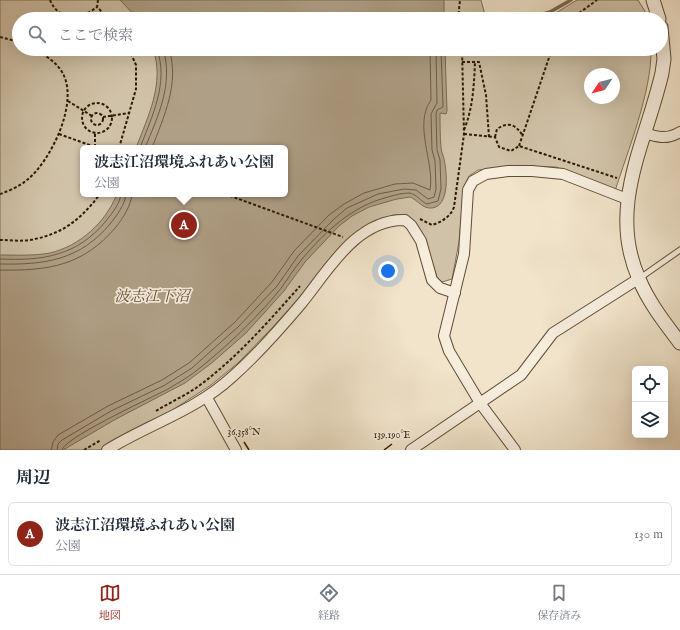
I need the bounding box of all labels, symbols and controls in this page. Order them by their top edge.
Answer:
search box [12,12,668,56]
icon: search [26,23,48,45]
text: ここで検索 [58,26,133,45]
north arrow [584,68,620,104]
popup [80,145,288,197]
text: 波志江沼環境ふれあい公園 [94,153,274,172]
text: 公園 [94,175,120,192]
pin: A [171,210,197,240]
your location [378,261,398,281]
water label: 波志江下沼 [114,287,192,306]
map controls [632,366,668,438]
button: locate [632,366,668,402]
button: layers [632,402,668,438]
text: 36.358°N [227,426,261,439]
text: 139.190°E [373,429,411,442]
text: 周辺 [16,468,50,489]
text: 波志江沼環境ふれあい公園 [55,516,235,535]
text: A [26,526,34,543]
text: 130 m [634,526,663,543]
text: 公園 [55,538,81,555]
tab: 地図 [99,582,121,623]
tab: 経路 [318,582,340,623]
tab: 保存済み [537,582,581,623]

